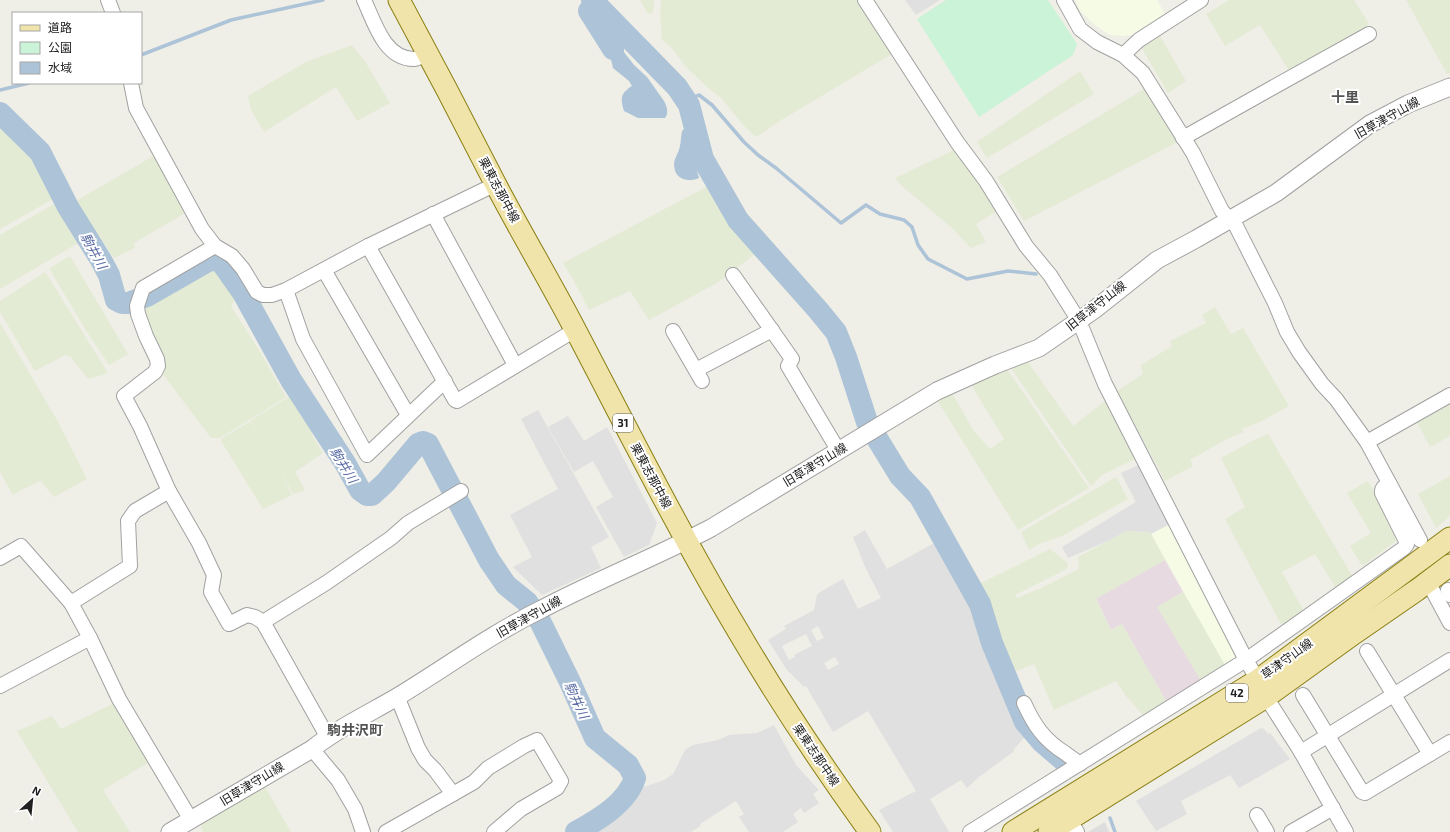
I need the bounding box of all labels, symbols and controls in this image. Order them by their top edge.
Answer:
legend [12,12,142,84]
text: 道路 [48,20,72,34]
text: 公園 [48,40,72,54]
text: 水域 [48,60,72,74]
district label: 十里 [1331,88,1359,105]
street label: 旧草津守山線 [1352,94,1421,141]
street label: 栗東志那中線 [477,154,523,225]
water label: 駒井川 [78,230,111,274]
street label: 旧草津守山線 [1063,278,1128,333]
road number: 31 [613,414,633,432]
street label: 栗東志那中線 [629,440,675,511]
street label: 旧草津守山線 [780,440,849,489]
water label: 駒井川 [327,444,362,487]
street label: 旧草津守山線 [494,593,563,640]
street label: 草津守山線 [1258,635,1315,681]
water label: 駒井川 [562,679,593,723]
road number: 42 [1226,684,1248,702]
district label: 駒井沢町 [327,721,383,738]
street label: 栗東志那中線 [791,721,843,788]
street label: 旧草津守山線 [217,759,286,808]
north arrow [12,780,52,820]
text: N [30,783,43,798]

